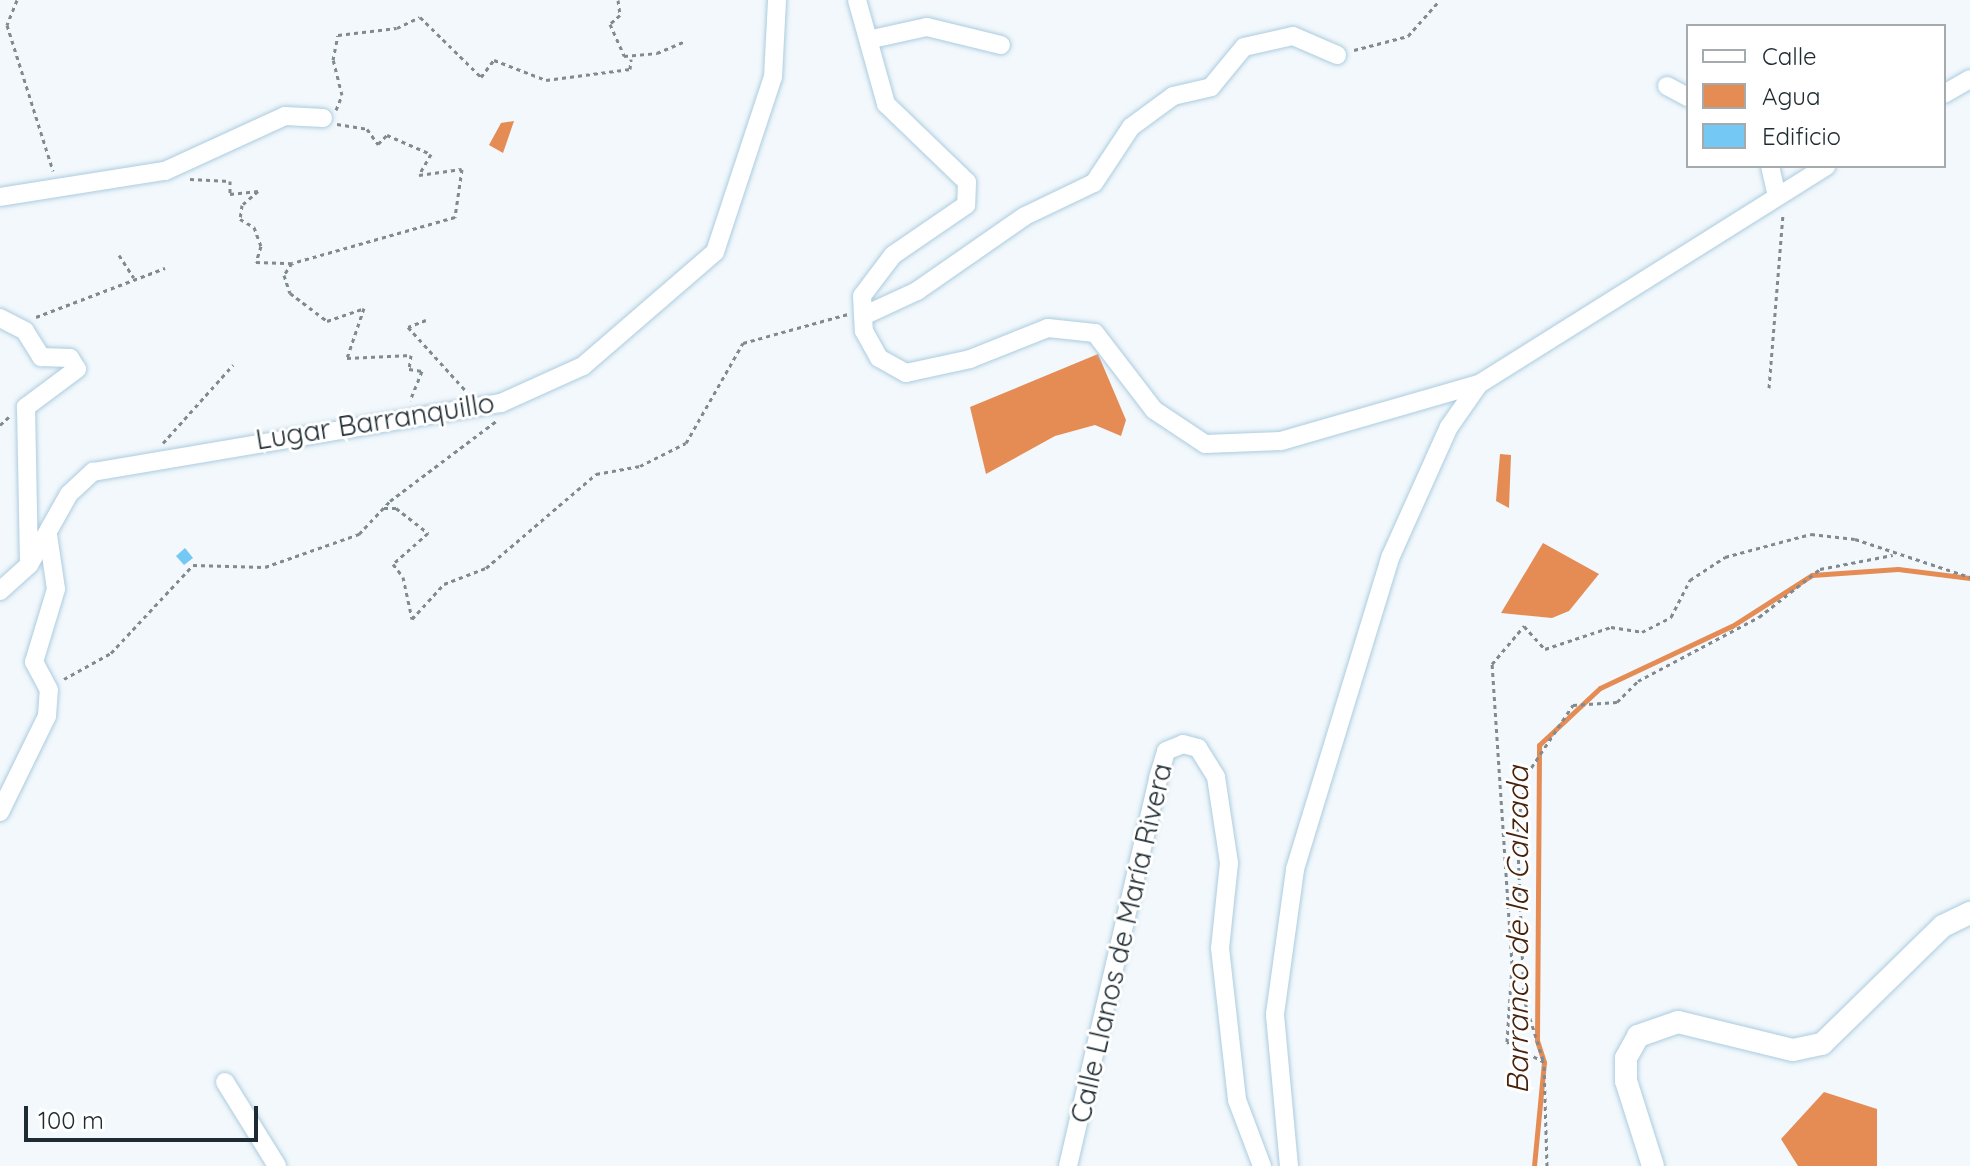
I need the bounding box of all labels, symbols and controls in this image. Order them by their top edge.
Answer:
legend [1686,24,1946,168]
text: Calle [1762,41,1817,71]
text: Agua [1762,81,1821,111]
text: Edificio [1762,121,1841,151]
street label: Lugar Barranquillo [253,386,497,456]
street label: Calle Llanos de María Rivera [1063,760,1179,1126]
water label: Barranco de la Calzada [1499,766,1535,1094]
scale bar [28,1090,262,1140]
text: 100 m [38,1105,104,1135]

